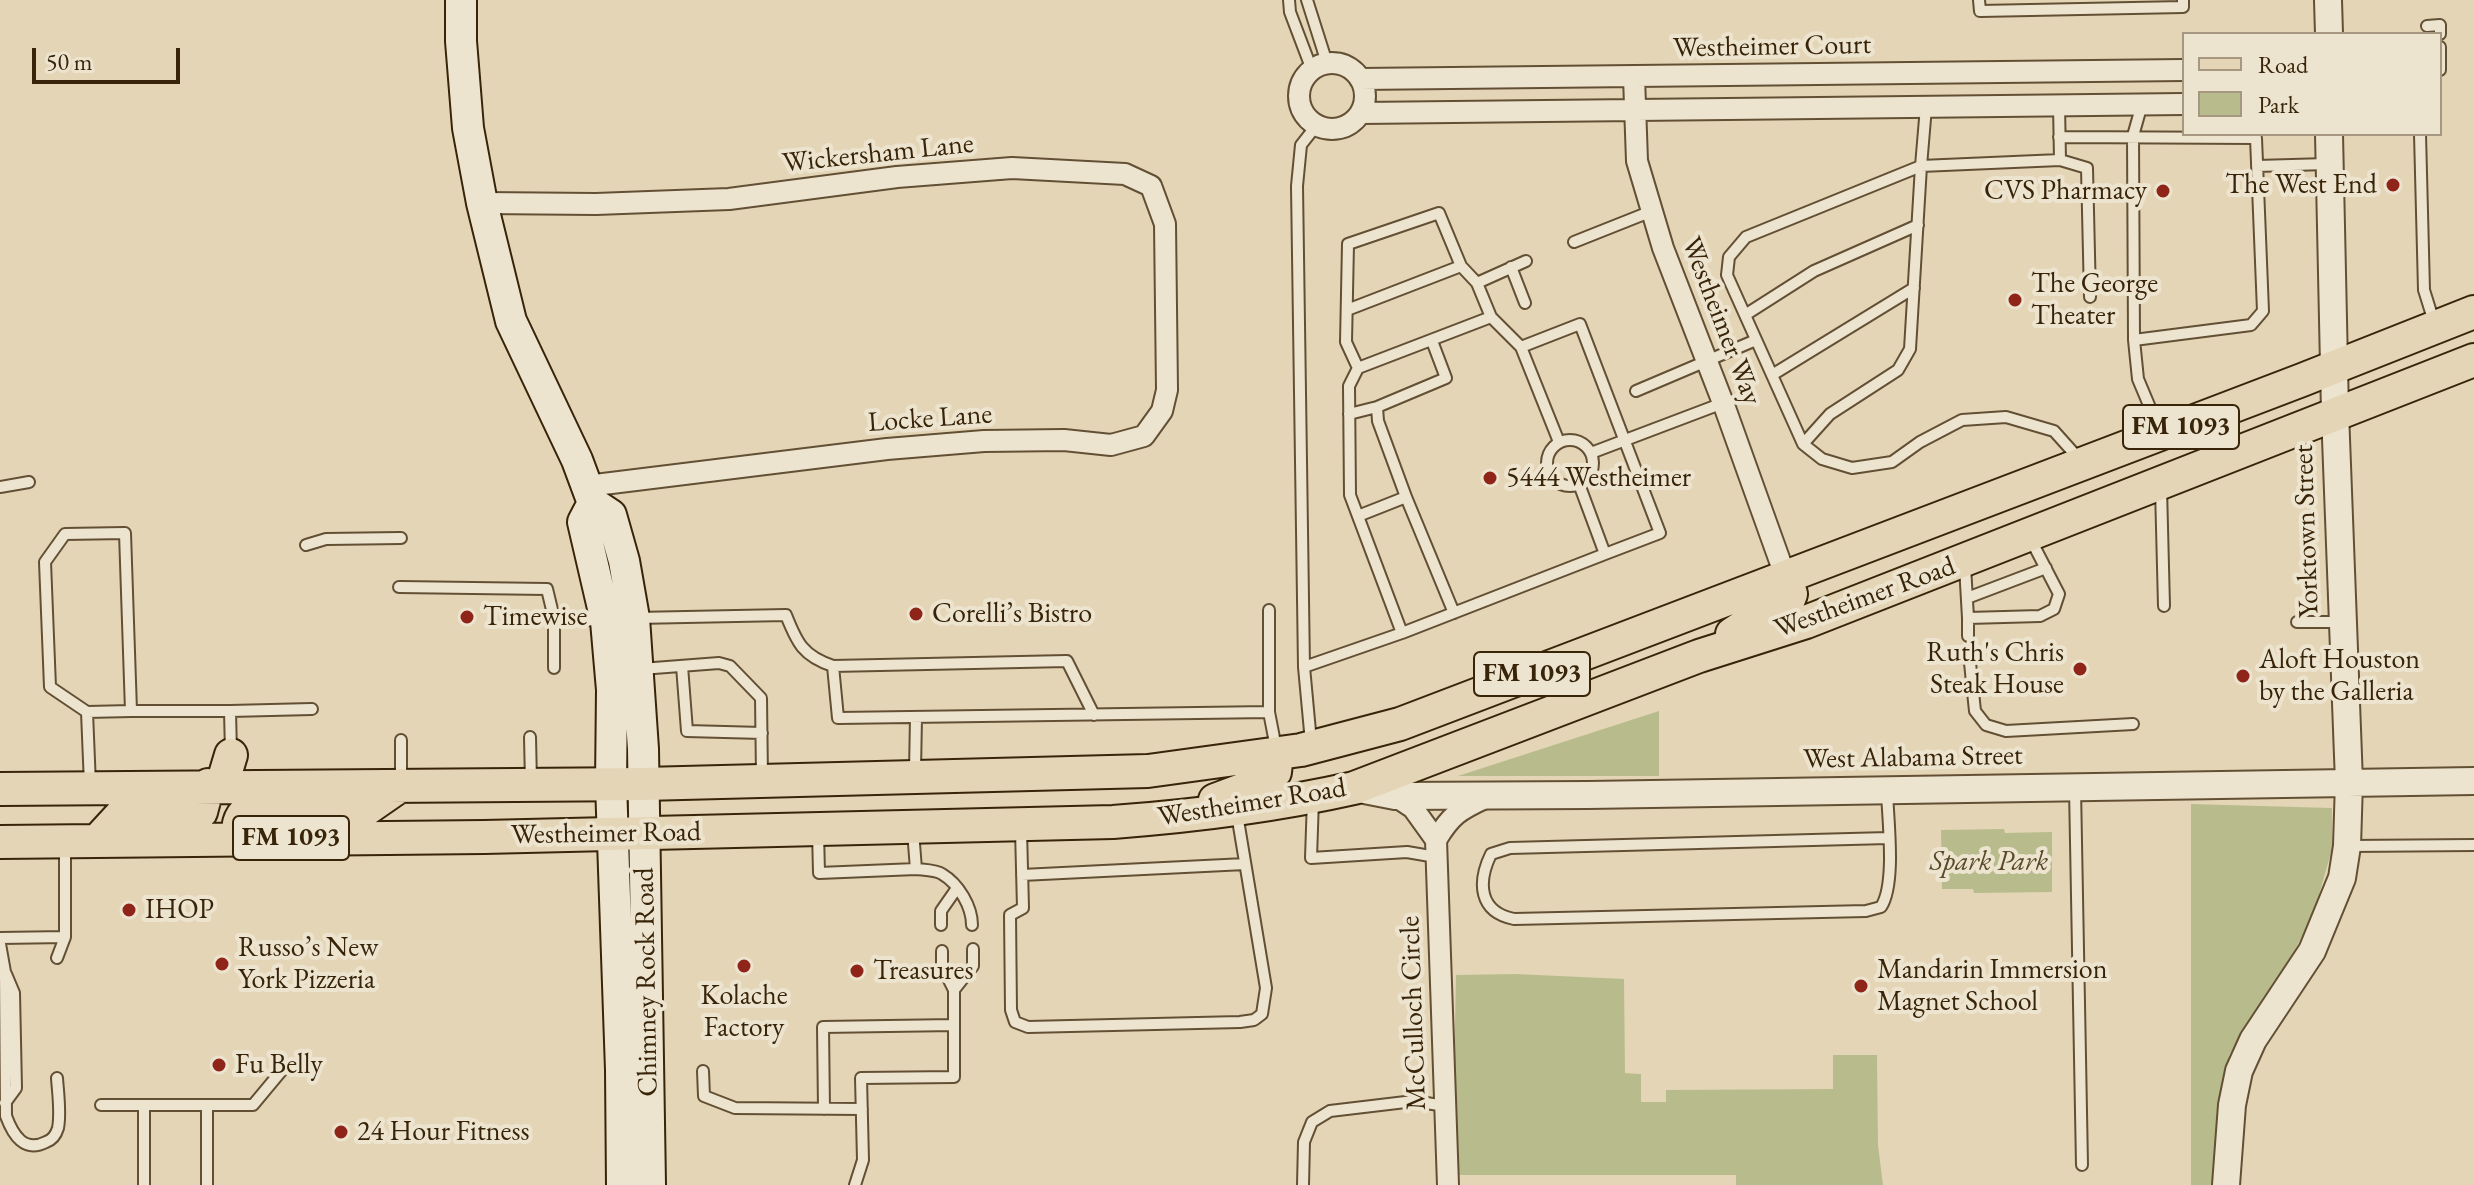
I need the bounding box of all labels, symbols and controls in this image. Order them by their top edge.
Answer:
street label: Westheimer Court [1673,28,1871,66]
scale bar [36,32,184,82]
legend [2182,32,2442,136]
text: 50 m [46,46,93,77]
text: Road [2258,49,2308,80]
text: Park [2258,89,2299,120]
street label: Wickersham Lane [781,127,975,181]
place label: The West End [2225,168,2377,202]
place label: CVS Pharmacy [1984,174,2147,208]
marker: The West End [2384,176,2402,194]
marker: CVS Pharmacy [2154,182,2172,200]
street label: Westheimer Way [1674,232,1768,410]
place label: The George Theater [2031,267,2158,333]
marker: The George Theater [2006,291,2024,309]
street label: Locke Lane [867,398,993,440]
road number: FM 1093 [2123,405,2239,449]
street label: Yorktown Street [2287,444,2327,618]
place label: 5444 Westheimer [1506,461,1691,495]
marker: 5444 Westheimer [1481,469,1499,487]
street label: Westheimer Road [1770,550,1960,646]
place label: Corelli’s Bistro [932,597,1092,631]
place label: Timewise [483,600,587,634]
marker: Corelli’s Bistro [907,605,925,623]
marker: Timewise [458,608,476,626]
place label: Ruth's Chris Steak House [1926,636,2064,702]
place label: Aloft Houston by the Galleria [2259,643,2420,709]
road number: FM 1093 [1474,652,1590,696]
marker: Ruth's Chris Steak House [2071,660,2089,678]
marker: Aloft Houston by the Galleria [2234,667,2252,685]
street label: West Alabama Street [1803,739,2023,777]
street label: Westheimer Road [1156,772,1348,834]
road number: FM 1093 [233,816,349,860]
street label: Westheimer Road [511,816,701,852]
park label: Spark Park [1930,845,2048,879]
street label: Chimney Rock Road [628,867,666,1097]
place label: IHOP [145,893,214,927]
marker: IHOP [120,901,138,919]
street label: McCulloch Circle [1394,915,1434,1111]
place label: Russo’s New York Pizzeria [238,931,378,997]
place label: Mandarin Immersion Magnet School [1877,953,2107,1019]
place label: Treasures [873,954,974,988]
marker: Russo’s New York Pizzeria [213,955,231,973]
marker: Kolache Factory [735,957,753,975]
marker: Treasures [848,962,866,980]
marker: Mandarin Immersion Magnet School [1852,977,1870,995]
place label: Kolache Factory [700,979,788,1045]
place label: Fu Belly [235,1048,323,1082]
marker: Fu Belly [210,1056,228,1074]
place label: 24 Hour Fitness [357,1115,530,1149]
marker: 24 Hour Fitness [332,1123,350,1141]

